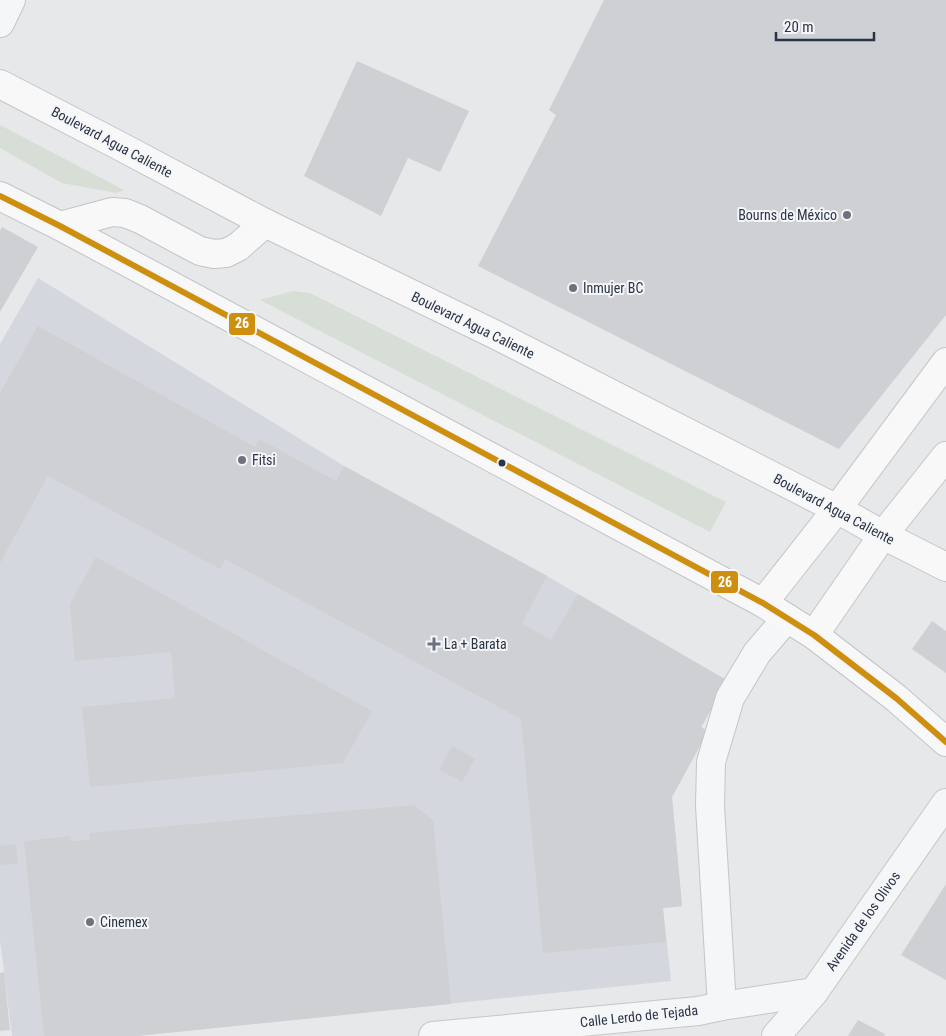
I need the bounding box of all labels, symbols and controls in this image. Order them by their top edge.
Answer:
scale bar [776,10,874,42]
text: 20 m [784,18,814,36]
street label: Boulevard Agua Caliente [49,103,176,181]
place label: Bourns de México [738,207,837,223]
marker: Bourns de México [841,209,853,221]
place label: Inmujer BC [583,280,643,296]
marker: Inmujer BC [567,282,579,294]
street label: Boulevard Agua Caliente [409,288,537,362]
line badge: 26 [228,312,256,336]
text: 26 [235,315,249,331]
place label: Fitsi [252,452,276,468]
marker: Fitsi [236,454,248,466]
unlabelled marker [497,458,507,468]
street label: Boulevard Agua Caliente [771,470,898,548]
line badge: 26 [710,570,739,594]
text: 26 [718,574,732,590]
place label: La + Barata [444,636,507,652]
marker: La + Barata [428,638,440,650]
street label: Avenida de los Olivos [823,868,903,974]
place label: Cinemex [100,914,148,930]
marker: Cinemex [84,916,96,928]
street label: Calle Lerdo de Tejada [579,1002,699,1030]

